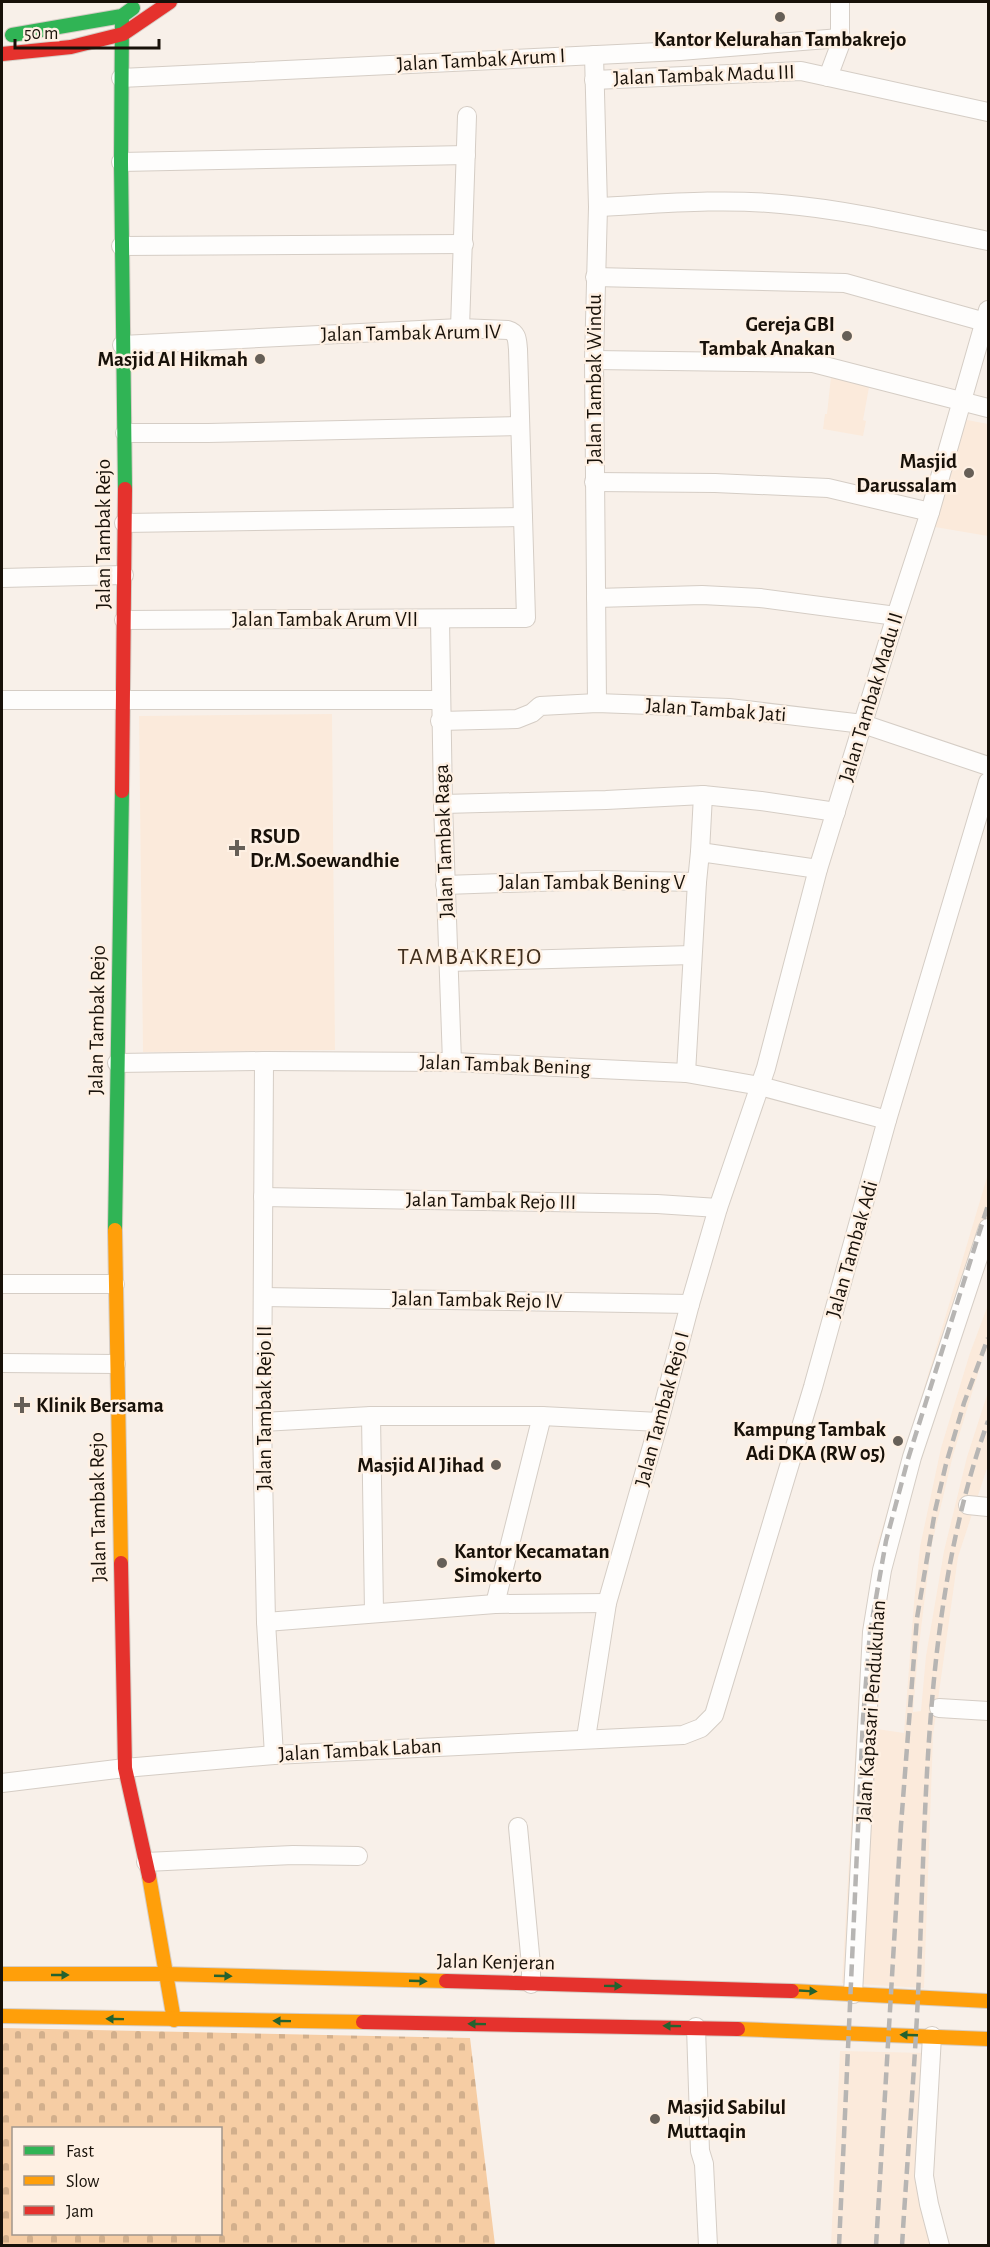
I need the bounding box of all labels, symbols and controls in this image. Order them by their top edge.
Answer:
marker: Kantor Kelurahan Tambakrejo [773,10,787,24]
scale bar [15,12,159,50]
text: 50 m [24,25,58,43]
place label: Kantor Kelurahan Tambakrejo [654,29,906,50]
street label: Jalan Tambak Arum I [396,45,566,75]
street label: Jalan Tambak Madu III [613,61,795,89]
street label: Jalan Tambak Windu [584,294,605,464]
place label: Gereja GBI Tambak Anakan [699,314,835,359]
street label: Jalan Tambak Arum IV [321,321,501,345]
marker: Gereja GBI Tambak Anakan [840,329,854,343]
place label: Masjid Al Hikmah [97,349,248,370]
marker: Masjid Al Hikmah [253,352,267,366]
place label: Masjid Darussalam [856,451,957,496]
street label: Jalan Tambak Rejo [93,459,114,609]
marker: Masjid Darussalam [962,466,976,480]
street label: Jalan Tambak Arum VII [232,609,418,630]
street label: Jalan Tambak Madu II [835,610,907,784]
street label: Jalan Tambak Jati [645,695,787,725]
street label: Jalan Tambak Raga [431,763,457,918]
place label: RSUD Dr.M.Soewandhie [250,826,399,871]
marker: RSUD Dr.M.Soewandhie [228,839,246,857]
street label: Jalan Tambak Bening V [499,872,685,893]
street label: Jalan Tambak Rejo [85,945,109,1095]
district label: TAMBAKREJO [397,945,543,969]
street label: Jalan Tambak Bening [419,1052,592,1079]
street label: Jalan Tambak Adi [822,1178,882,1320]
street label: Jalan Tambak Rejo III [406,1189,576,1213]
street label: Jalan Tambak Rejo IV [392,1288,563,1312]
street label: Jalan Tambak Rejo II [254,1326,275,1490]
street label: Jalan Tambak Rejo I [631,1329,693,1489]
place label: Klinik Bersama [36,1395,164,1416]
marker: Klinik Bersama [13,1396,31,1414]
place label: Kampung Tambak Adi DKA (RW 05) [733,1419,887,1464]
street label: Jalan Tambak Rejo [86,1432,110,1582]
marker: Kampung Tambak Adi DKA (RW 05) [891,1434,905,1448]
place label: Masjid Al Jihad [357,1455,484,1476]
marker: Masjid Al Jihad [489,1458,503,1472]
place label: Kantor Kecamatan Simokerto [454,1541,610,1586]
marker: Kantor Kecamatan Simokerto [435,1556,449,1570]
street label: Jalan Kapasari Pendukuhan [853,1599,889,1823]
street label: Jalan Tambak Laban [278,1735,442,1765]
street label: Jalan Kenjeran [437,1950,555,1974]
one-way arrow [50,1970,69,1980]
one-way arrow [214,1971,233,1980]
one-way arrow [409,1976,428,1986]
one-way arrow [604,1981,623,1990]
one-way arrow [799,1987,818,1996]
one-way arrow [106,2014,125,2023]
one-way arrow [273,2017,292,2026]
one-way arrow [468,2019,487,2029]
one-way arrow [663,2022,682,2031]
one-way arrow [900,2031,919,2040]
place label: Masjid Sabilul Muttaqin [667,2097,786,2142]
marker: Masjid Sabilul Muttaqin [648,2112,662,2126]
legend [12,2127,222,2235]
text: Fast [66,2143,94,2161]
text: Slow [66,2173,99,2191]
text: Jam [66,2203,94,2221]

